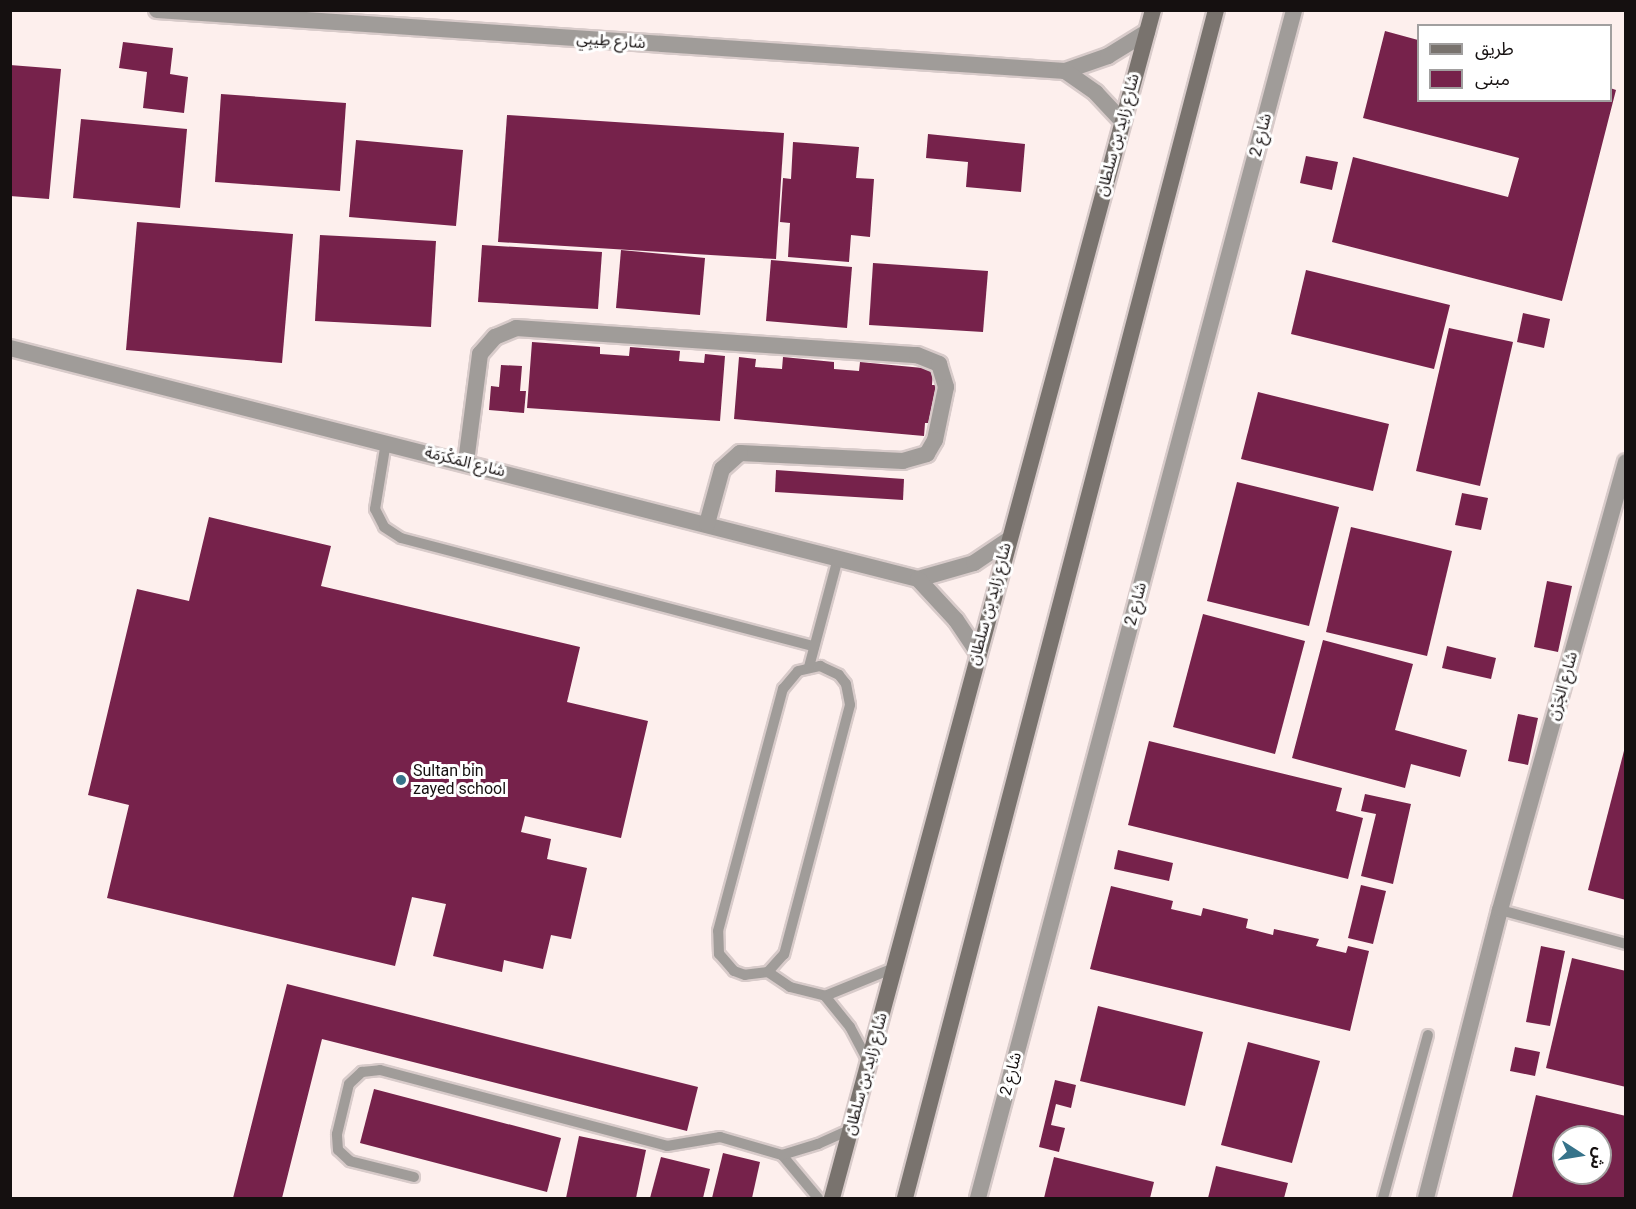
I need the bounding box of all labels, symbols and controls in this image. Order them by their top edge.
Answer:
legend [1417,24,1612,102]
street label: شارع طِيبِي [576,29,646,53]
text: طريق [1475,38,1514,59]
text: مبنى [1475,68,1510,89]
street label: شارع زايد بن سلطان [1092,72,1144,198]
street label: شارع 2 [1246,111,1276,159]
street label: شارع المَكْرَمَة [423,443,507,481]
street label: شارع زايد بن سلطان [964,541,1016,667]
street label: شارع 2 [1121,580,1151,628]
street label: شارع الجَرْن [1544,649,1582,723]
place label: Sultan bin zayed school [413,761,506,799]
marker: Sultan bin zayed school [394,773,408,787]
street label: شارع زايد بن سلطان [840,1011,892,1137]
street label: شارع 2 [996,1050,1026,1098]
north arrow [1552,1125,1612,1185]
text: ش [1587,1146,1610,1171]

